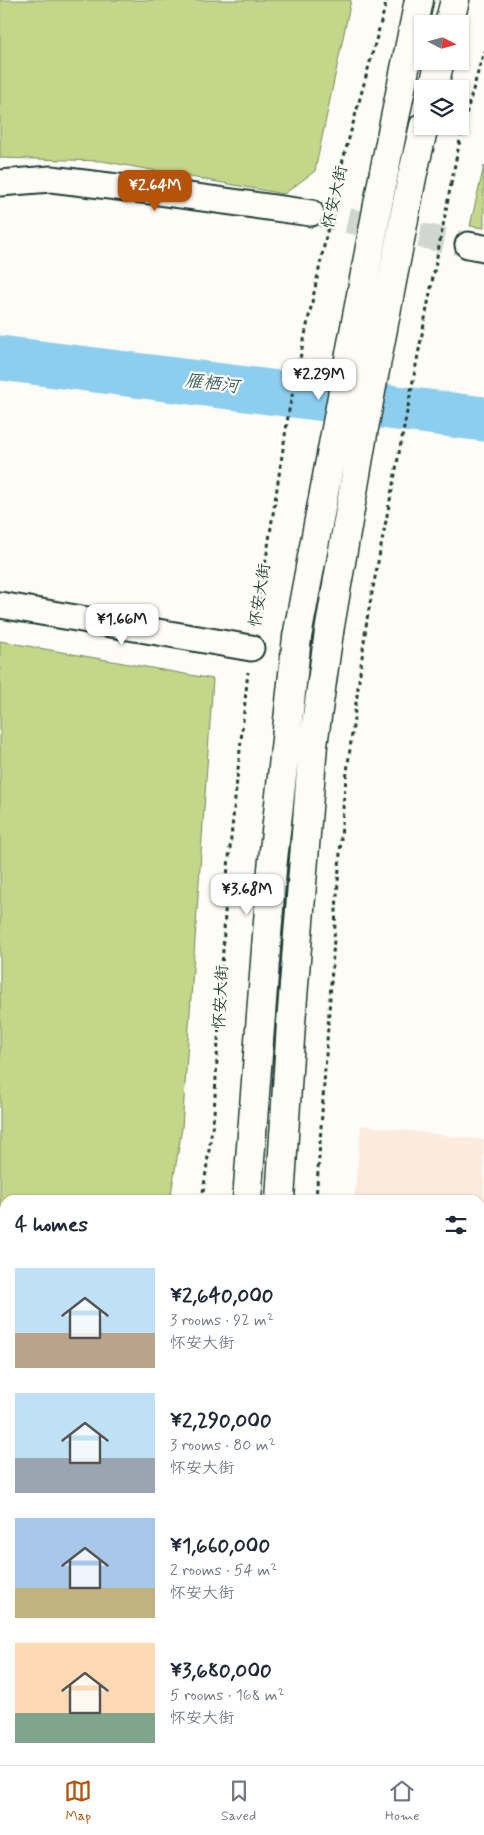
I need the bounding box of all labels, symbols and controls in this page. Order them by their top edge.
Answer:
north arrow [414,15,469,70]
map controls [414,15,469,135]
button: layers [414,80,469,135]
street label: 怀安大街 [318,163,352,231]
pin: ¥2.64M [114,170,196,212]
text: ¥2.64M [129,175,181,196]
pin: ¥2.29M [278,358,360,401]
text: ¥2.29M [293,364,345,385]
water label: 雁栖河 [184,369,243,400]
street label: 怀安大街 [245,562,275,628]
pin: ¥1.66M [81,604,163,646]
text: ¥1.66M [97,609,147,630]
pin: ¥3.68M [206,874,288,916]
text: ¥3.68M [222,879,272,900]
street label: 怀安大街 [209,964,233,1030]
text: 4 homes [15,1211,88,1239]
icon: filters [442,1211,470,1239]
text: ¥2,640,000 [170,1282,274,1310]
icon: home [55,1288,115,1348]
text: 3 rooms · 92 m² [170,1310,274,1331]
text: 怀安大街 [170,1333,234,1354]
text: ¥2,290,000 [170,1407,272,1435]
icon: home [55,1413,115,1473]
text: 3 rooms · 80 m² [170,1435,276,1456]
text: 怀安大街 [170,1458,234,1479]
text: ¥1,660,000 [170,1532,270,1560]
icon: home [55,1538,115,1598]
text: 2 rooms · 54 m² [170,1560,277,1581]
text: 怀安大街 [170,1583,234,1604]
text: ¥3,680,000 [170,1657,272,1685]
icon: home [55,1663,115,1723]
text: 5 rooms · 168 m² [170,1685,285,1706]
text: 怀安大街 [170,1708,234,1729]
tab: Map [64,1777,92,1825]
tab: Saved [221,1777,256,1825]
tab: Home [385,1777,420,1825]

